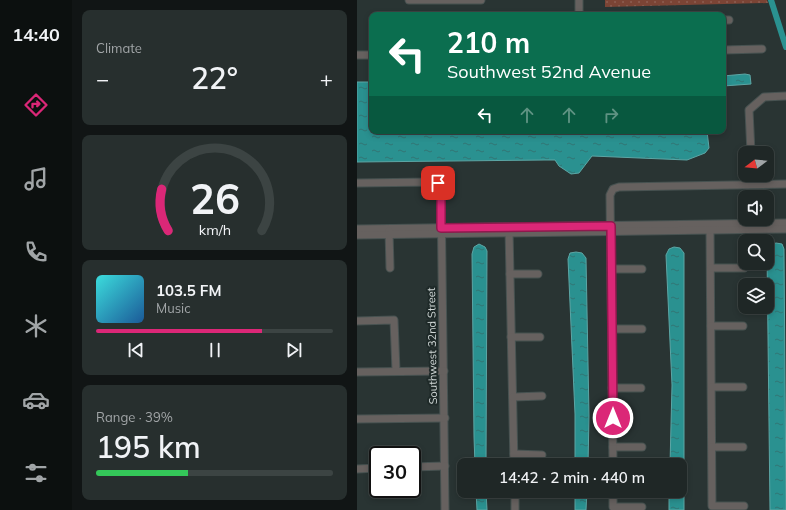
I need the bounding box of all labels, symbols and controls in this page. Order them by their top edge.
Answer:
text: 14:40 [12,23,60,46]
text: 210 m [447,25,530,60]
icon: left [381,28,433,80]
text: Climate [96,40,142,56]
text: 22° [191,59,238,97]
text: Southwest 52nd Avenue [447,60,651,83]
text: − [96,65,109,93]
text: + [320,65,333,93]
icon: directions [22,91,50,119]
icon: left [474,104,496,126]
icon: ahead [516,104,538,126]
icon: ahead [558,104,580,126]
icon: right [600,104,622,126]
north arrow [738,146,774,182]
map controls [738,146,774,314]
icon: music [22,165,50,193]
pin [421,166,455,200]
text: 26 [190,171,239,223]
icon: arrive [427,172,449,194]
button: sound [738,190,774,226]
text: km/h [198,220,231,238]
button: search [738,234,774,270]
icon: phone [22,238,50,266]
button: layers [738,278,774,314]
text: 103.5 FM [156,281,221,300]
street label: Southwest 32nd Street [424,287,440,405]
text: Music [156,300,191,316]
icon: climate [22,312,50,340]
icon: previous [125,339,147,361]
icon: pause [204,339,226,361]
icon: next [283,339,305,361]
icon: car [22,386,50,414]
position arrow [592,397,634,439]
text: Range · 39% [96,409,173,425]
text: 195 km [96,428,201,466]
speed limit sign: 30 [369,446,421,498]
icon: filters [22,459,50,487]
text: 14:42 · 2 min · 440 m [499,468,645,487]

